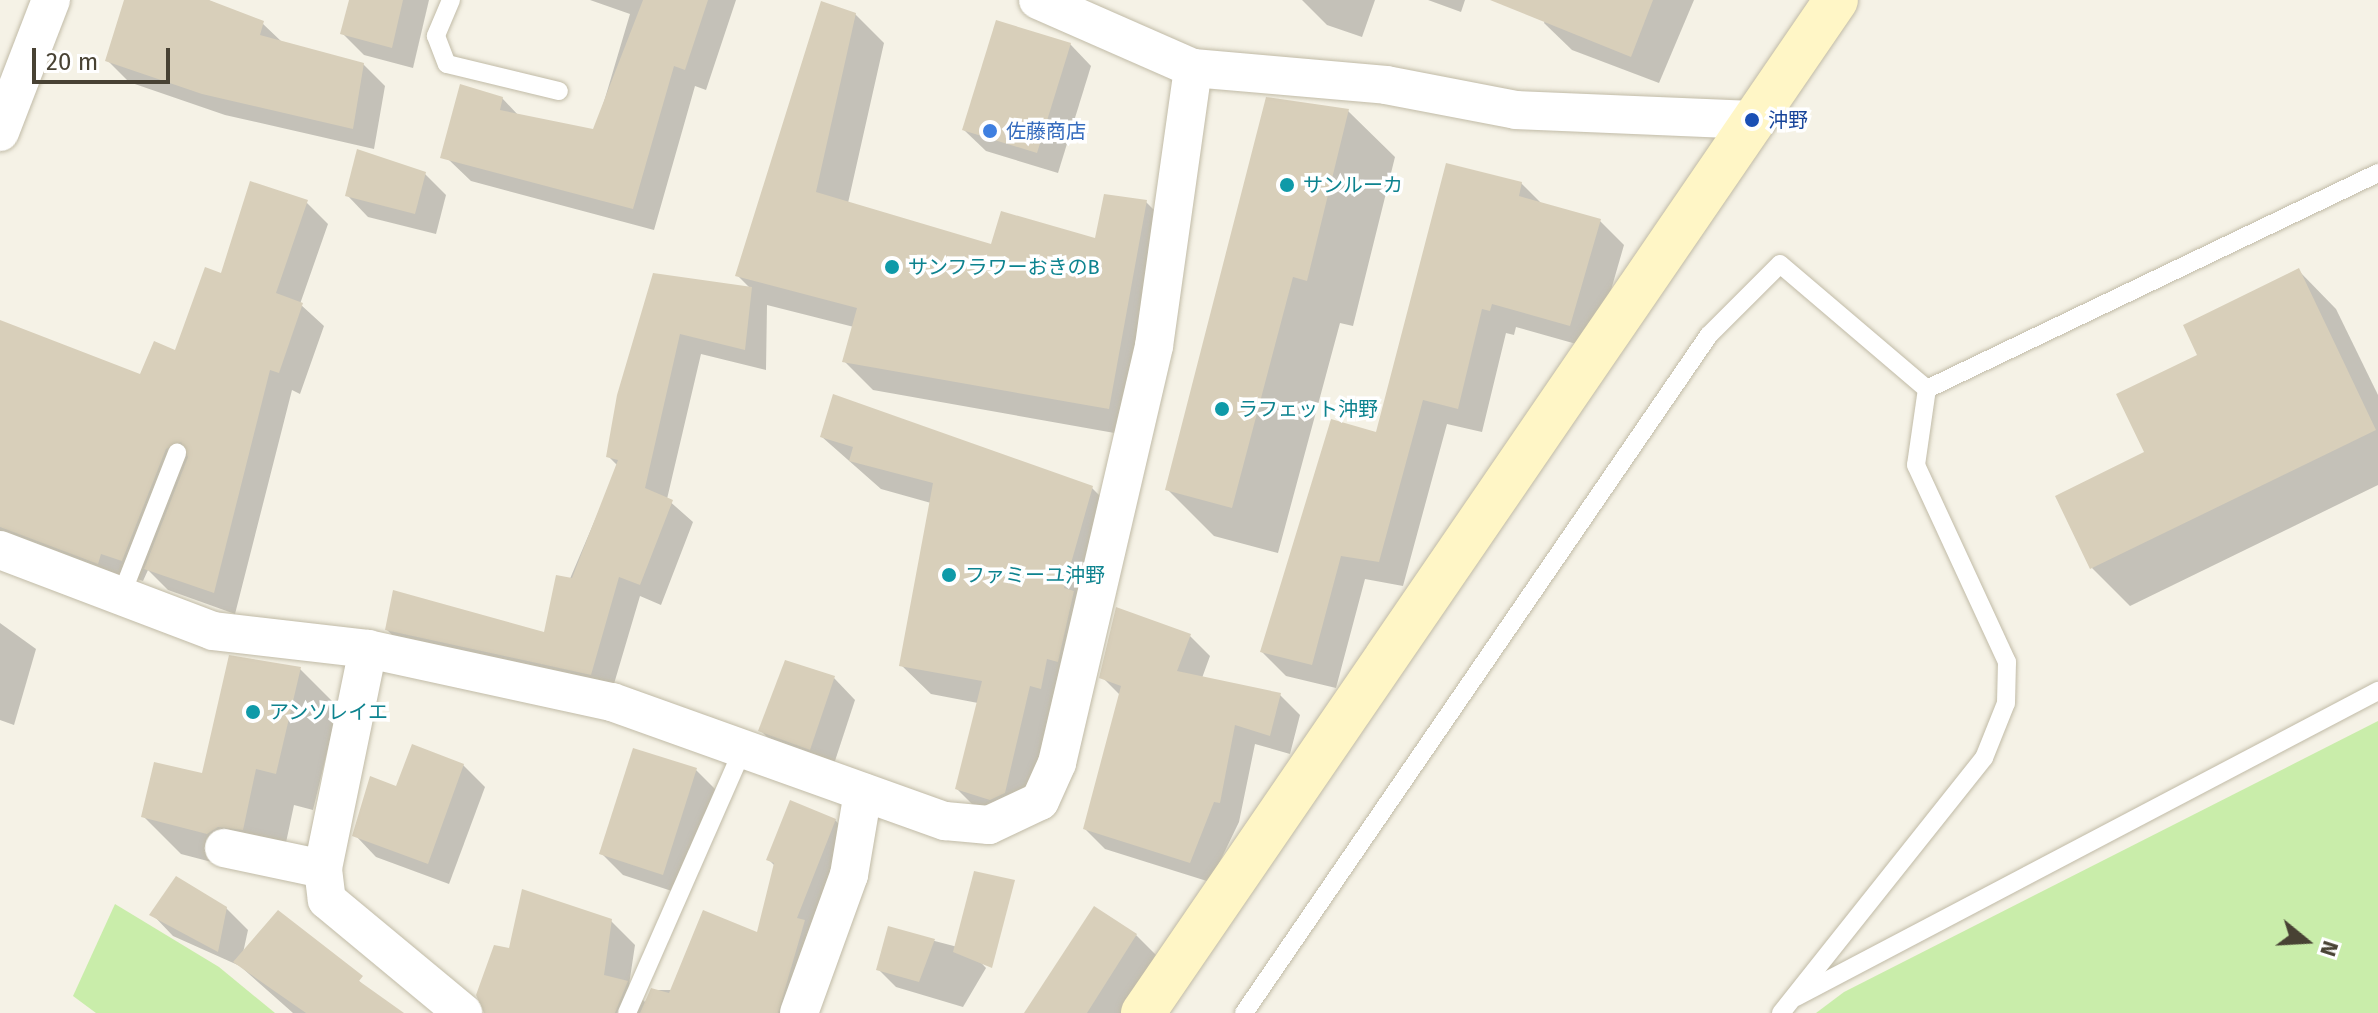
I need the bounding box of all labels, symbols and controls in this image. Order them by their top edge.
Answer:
scale bar [36,32,174,82]
text: 20 m [46,48,98,76]
place label: 沖野 [1768,108,1808,132]
marker: 沖野 [1743,111,1761,129]
place label: 佐藤商店 [1006,119,1086,143]
marker: 佐藤商店 [981,122,999,140]
place label: サンルーカ [1303,173,1403,197]
marker: サンルーカ [1278,176,1296,194]
place label: サンフラワーおきのB [908,255,1100,279]
marker: サンフラワーおきのB [883,258,901,276]
place label: ラフェット沖野 [1238,397,1378,421]
marker: ラフェット沖野 [1213,400,1231,418]
place label: ファミーユ沖野 [965,563,1105,587]
marker: ファミーユ沖野 [940,566,958,584]
place label: アンソレイエ [269,700,389,724]
marker: アンソレイエ [244,703,262,721]
north arrow [2266,901,2346,981]
text: N [2314,937,2344,960]

